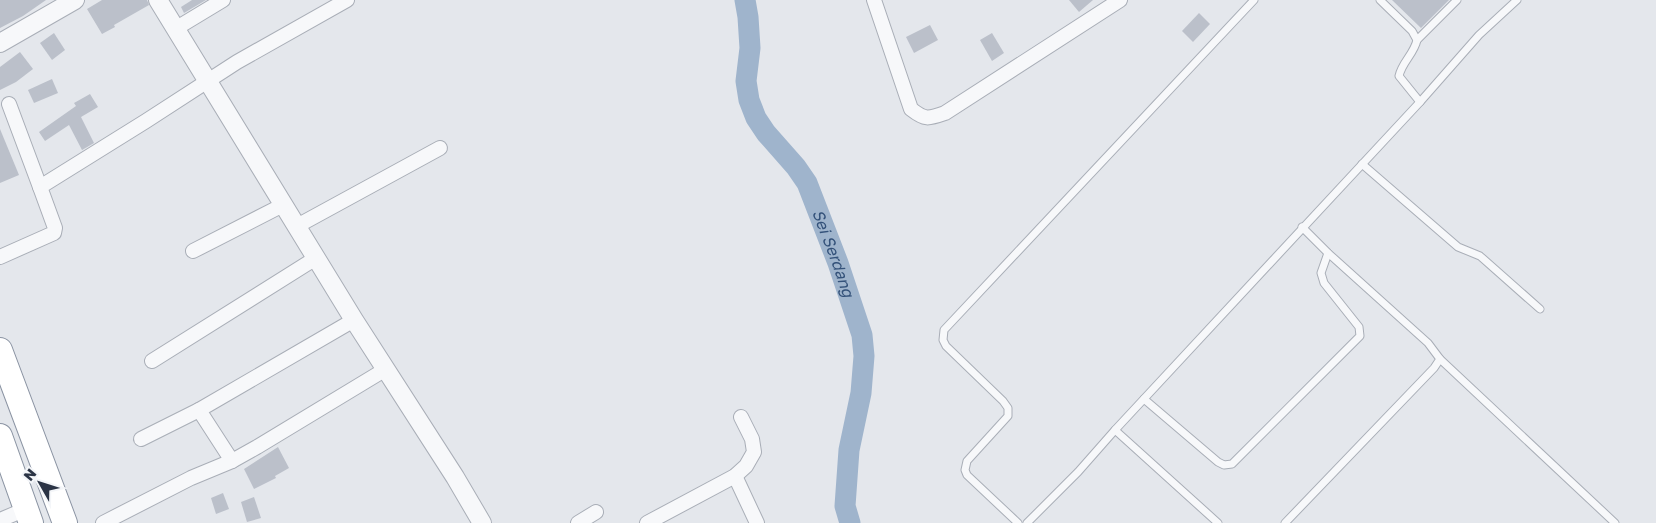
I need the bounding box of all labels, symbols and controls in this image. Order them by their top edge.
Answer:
water label: Sei Serdang [808,206,859,301]
north arrow [15,458,65,508]
text: N [20,465,39,484]

